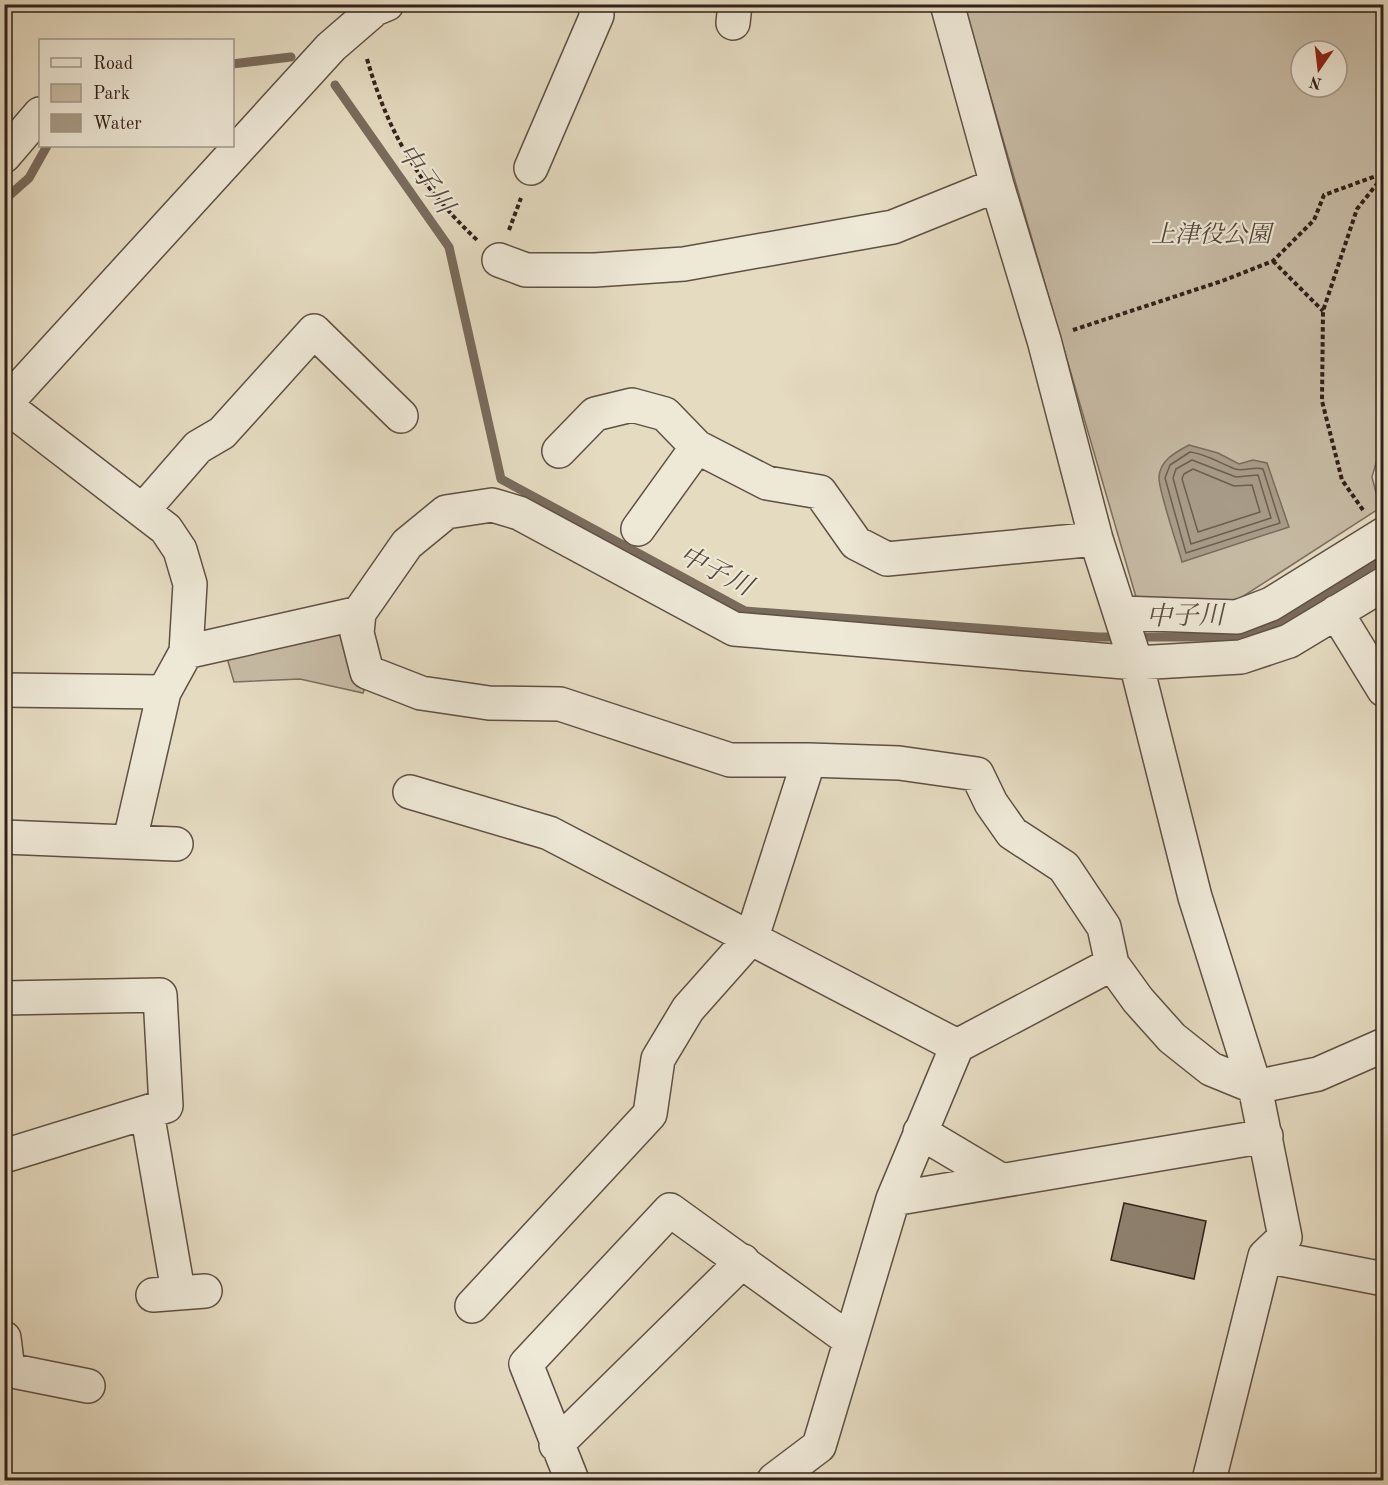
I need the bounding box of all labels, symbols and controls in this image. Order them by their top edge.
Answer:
legend [39,39,234,147]
north arrow [1289,39,1349,99]
text: Road [93,55,133,73]
text: N [1307,72,1324,91]
text: Park [93,85,130,103]
text: Water [93,115,142,133]
water label: 中子川 [391,139,461,221]
park label: 上津役公園 [1151,222,1275,248]
water label: 中子川 [674,541,759,602]
water label: 中子川 [1146,601,1227,631]

